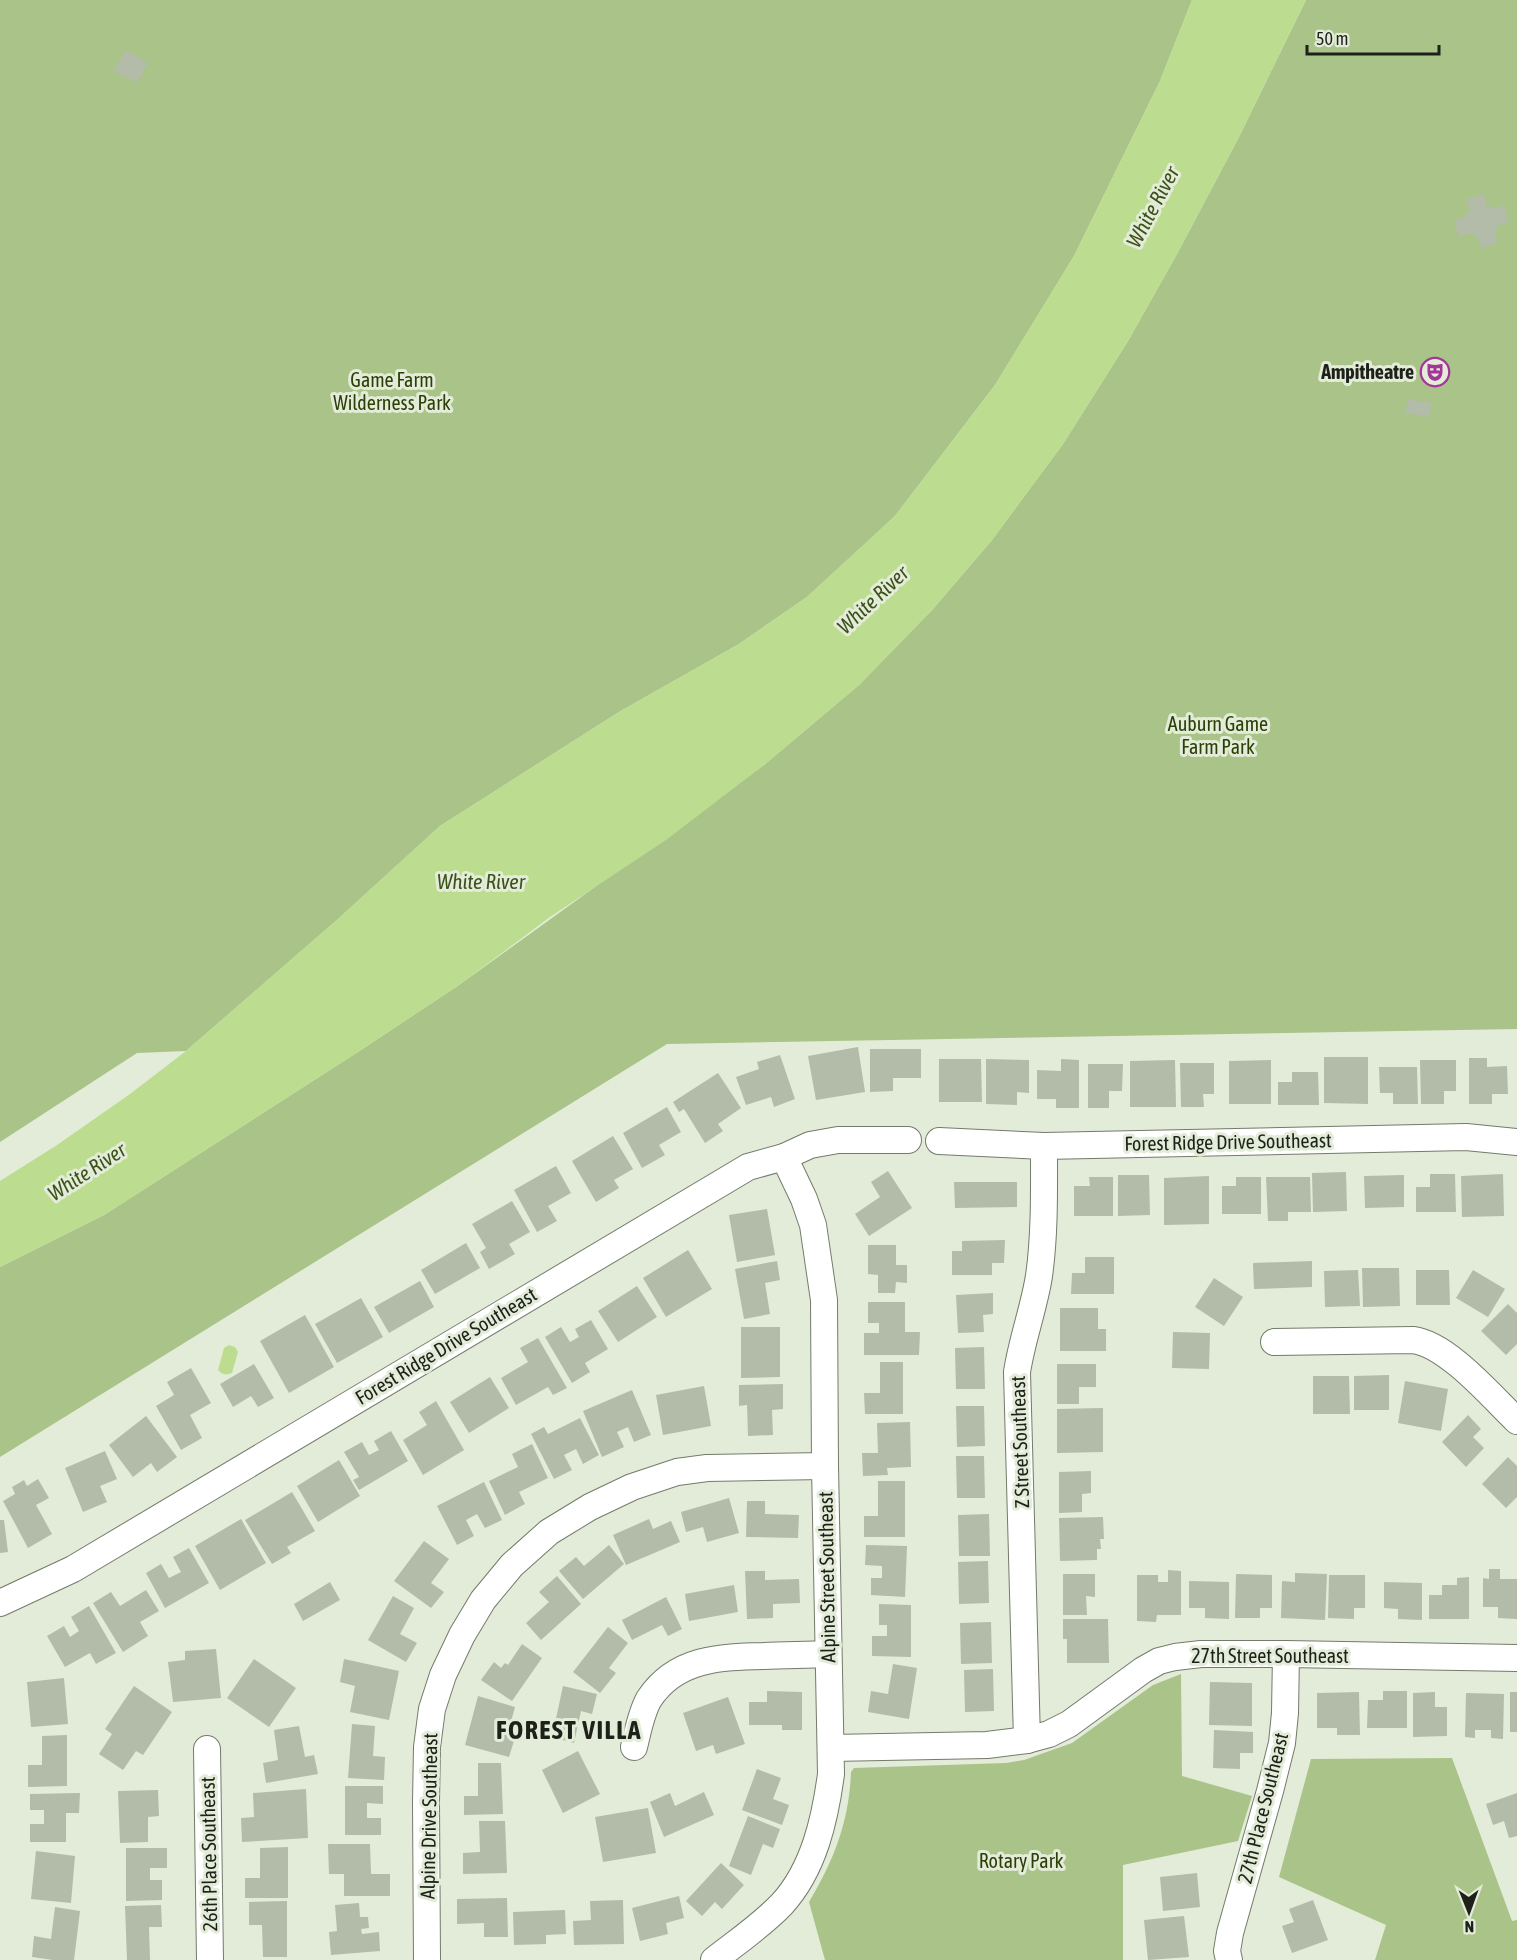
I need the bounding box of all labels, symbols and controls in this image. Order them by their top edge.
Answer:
scale bar [1307,18,1439,56]
text: 50 m [1316,28,1348,49]
water label: White River [1121,161,1184,251]
theatre icon: Ampitheatre [1419,356,1451,388]
place label: Ampitheatre [1320,360,1414,383]
park label: Game Farm Wilderness Park [333,368,451,414]
water label: White River [832,560,913,638]
park label: Auburn Game Farm Park [1168,712,1268,758]
water label: White River [437,869,526,893]
street label: Forest Ridge Drive Southeast [1124,1128,1332,1155]
water label: White River [43,1137,131,1205]
street label: Forest Ridge Drive Southeast [351,1282,541,1409]
street label: Z Street Southeast [1006,1375,1033,1509]
street label: Alpine Street Southeast [814,1491,839,1663]
street label: 27th Street Southeast [1191,1644,1349,1667]
district label: FOREST VILLA [496,1715,642,1745]
street label: 27th Place Southeast [1233,1730,1292,1886]
street label: Alpine Drive Southeast [416,1732,441,1899]
street label: 26th Place Southeast [196,1776,221,1932]
park label: Rotary Park [979,1849,1064,1872]
north arrow [1439,1882,1499,1942]
text: N [1464,1918,1474,1936]

